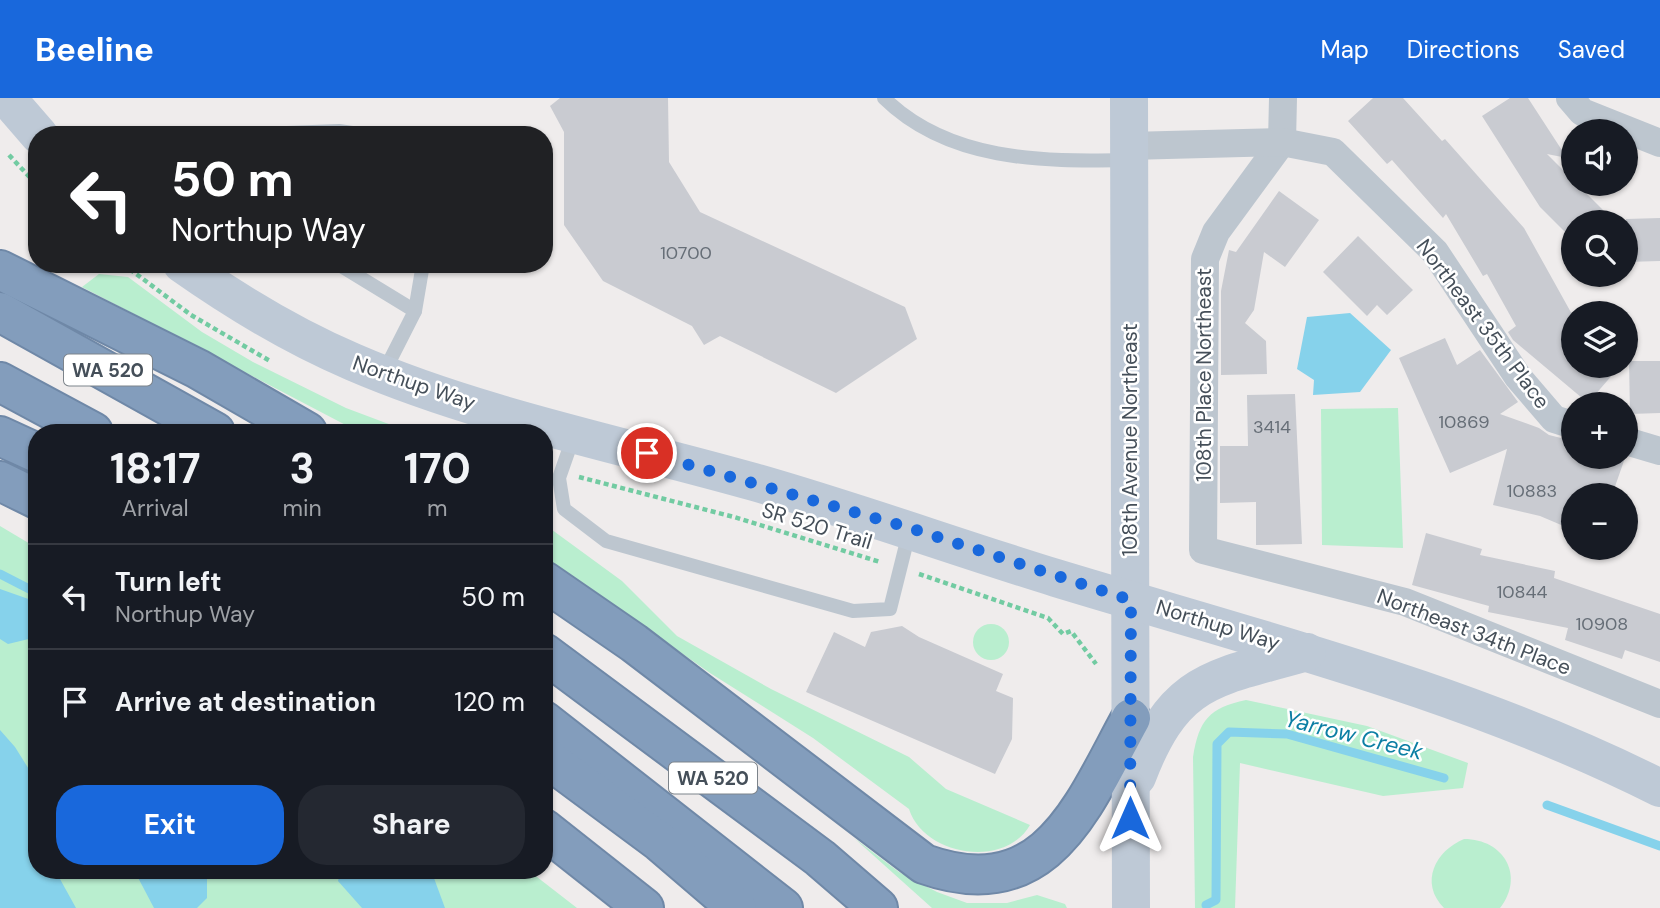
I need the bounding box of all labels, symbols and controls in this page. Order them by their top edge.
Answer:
text: Beeline [35,28,154,71]
text: Map [1321,34,1369,65]
text: Directions [1407,34,1520,65]
text: Saved [1558,34,1625,65]
map controls [1561,119,1638,560]
button: sound [1561,119,1638,196]
text: 50 m [171,147,294,211]
icon: left [56,154,147,245]
text: Northup Way [171,209,366,251]
button: search [1561,210,1638,287]
street label: Northeast 35th Place [1410,233,1556,415]
house number: 10700 [660,241,712,265]
street label: 108th Place Northeast [1190,268,1218,482]
button: layers [1561,301,1638,378]
street label: 108th Avenue Northeast [1116,323,1144,557]
street label: Northup Way [349,349,479,417]
road number: WA 520 [64,354,152,386]
button: + [1561,392,1638,469]
house number: 10869 [1438,410,1490,434]
house number: 3414 [1253,415,1291,439]
pin [617,423,677,483]
icon: arrive [628,434,666,472]
text: 18:17 [110,441,200,496]
text: 3 [289,441,315,496]
text: 170 [404,441,471,496]
house number: 10883 [1507,479,1557,503]
button: − [1561,483,1638,560]
text: Arrival [122,493,189,523]
text: min [282,493,322,523]
text: m [427,493,448,523]
street label: SR 520 Trail [758,496,876,556]
text: Turn left [115,565,222,599]
icon: left [56,578,94,616]
text: 50 m [461,580,525,614]
house number: 10844 [1497,580,1547,604]
street label: Northeast 34th Place [1373,582,1575,682]
street label: Northup Way [1153,593,1284,657]
text: Northup Way [115,599,255,629]
house number: 10908 [1576,612,1628,636]
icon: arrive [56,683,94,721]
text: Arrive at destination [115,685,376,719]
text: 120 m [454,685,525,719]
water label: Yarrow Creek [1282,703,1426,767]
road number: WA 520 [669,762,757,793]
position arrow [1093,781,1167,855]
button: Exit [56,785,284,865]
button: Share [298,785,525,865]

